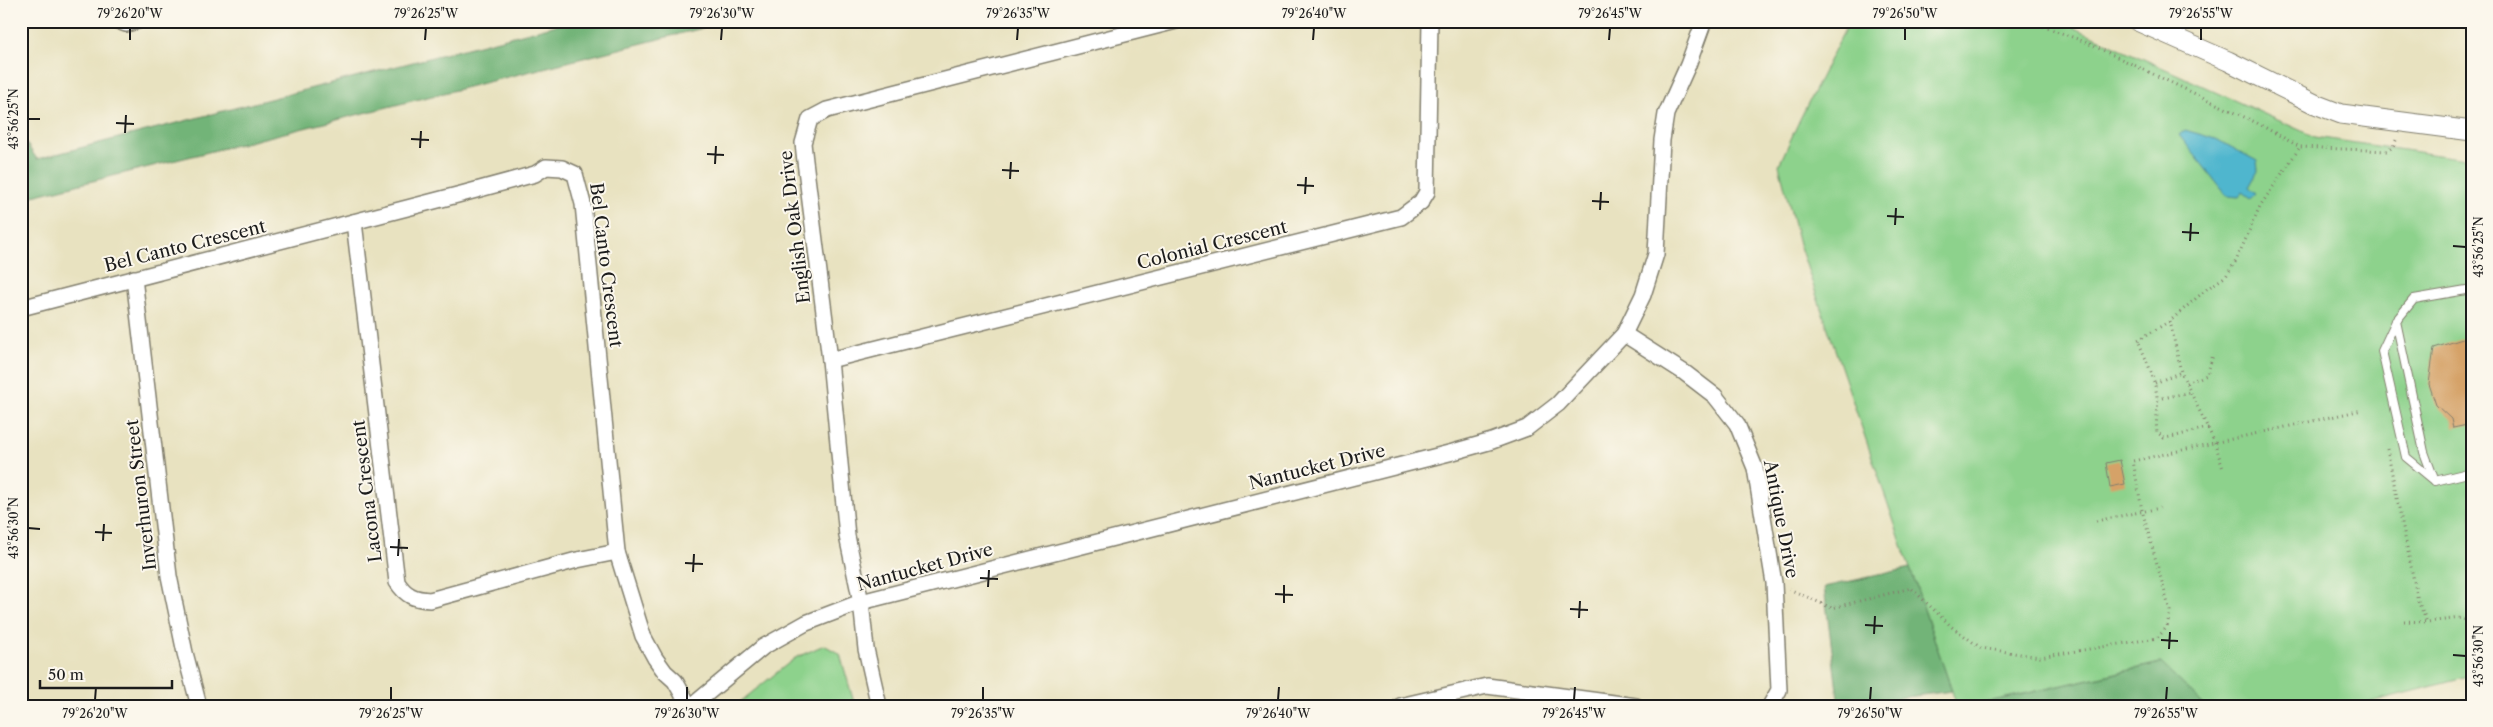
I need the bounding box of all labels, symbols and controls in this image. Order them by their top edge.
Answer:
text: 79°26'20"W [97,6,164,21]
text: 79°26'25"W [394,6,459,21]
text: 79°26'30"W [689,6,755,21]
text: 79°26'35"W [986,6,1051,21]
text: 79°26'40"W [1282,6,1347,21]
text: 79°26'45"W [1578,6,1643,21]
text: 79°26'50"W [1873,6,1938,21]
text: 79°26'55"W [2169,6,2234,21]
text: 43°56'25"N [6,88,21,150]
street label: English Oak Drive [775,149,815,305]
street label: Bel Canto Crescent [585,181,627,349]
street label: Bel Canto Crescent [102,215,269,277]
street label: Colonial Crescent [1135,216,1290,274]
text: 43°56'25"N [2471,216,2486,278]
street label: Inverhuron Street [121,417,161,572]
street label: Lacona Crescent [347,418,387,564]
street label: Nantucket Drive [1247,439,1387,495]
street label: Antique Drive [1759,457,1803,580]
text: 43°56'30"N [6,497,21,559]
street label: Nantucket Drive [855,538,995,596]
text: 43°56'30"N [2471,625,2486,687]
scale bar [40,657,172,689]
text: 50 m [48,665,84,684]
text: 79°26'20"W [62,706,129,721]
text: 79°26'25"W [359,706,424,721]
text: 79°26'30"W [654,706,720,721]
text: 79°26'35"W [951,706,1016,721]
text: 79°26'40"W [1246,706,1311,721]
text: 79°26'45"W [1542,706,1607,721]
text: 79°26'50"W [1838,706,1903,721]
text: 79°26'55"W [2134,706,2199,721]

